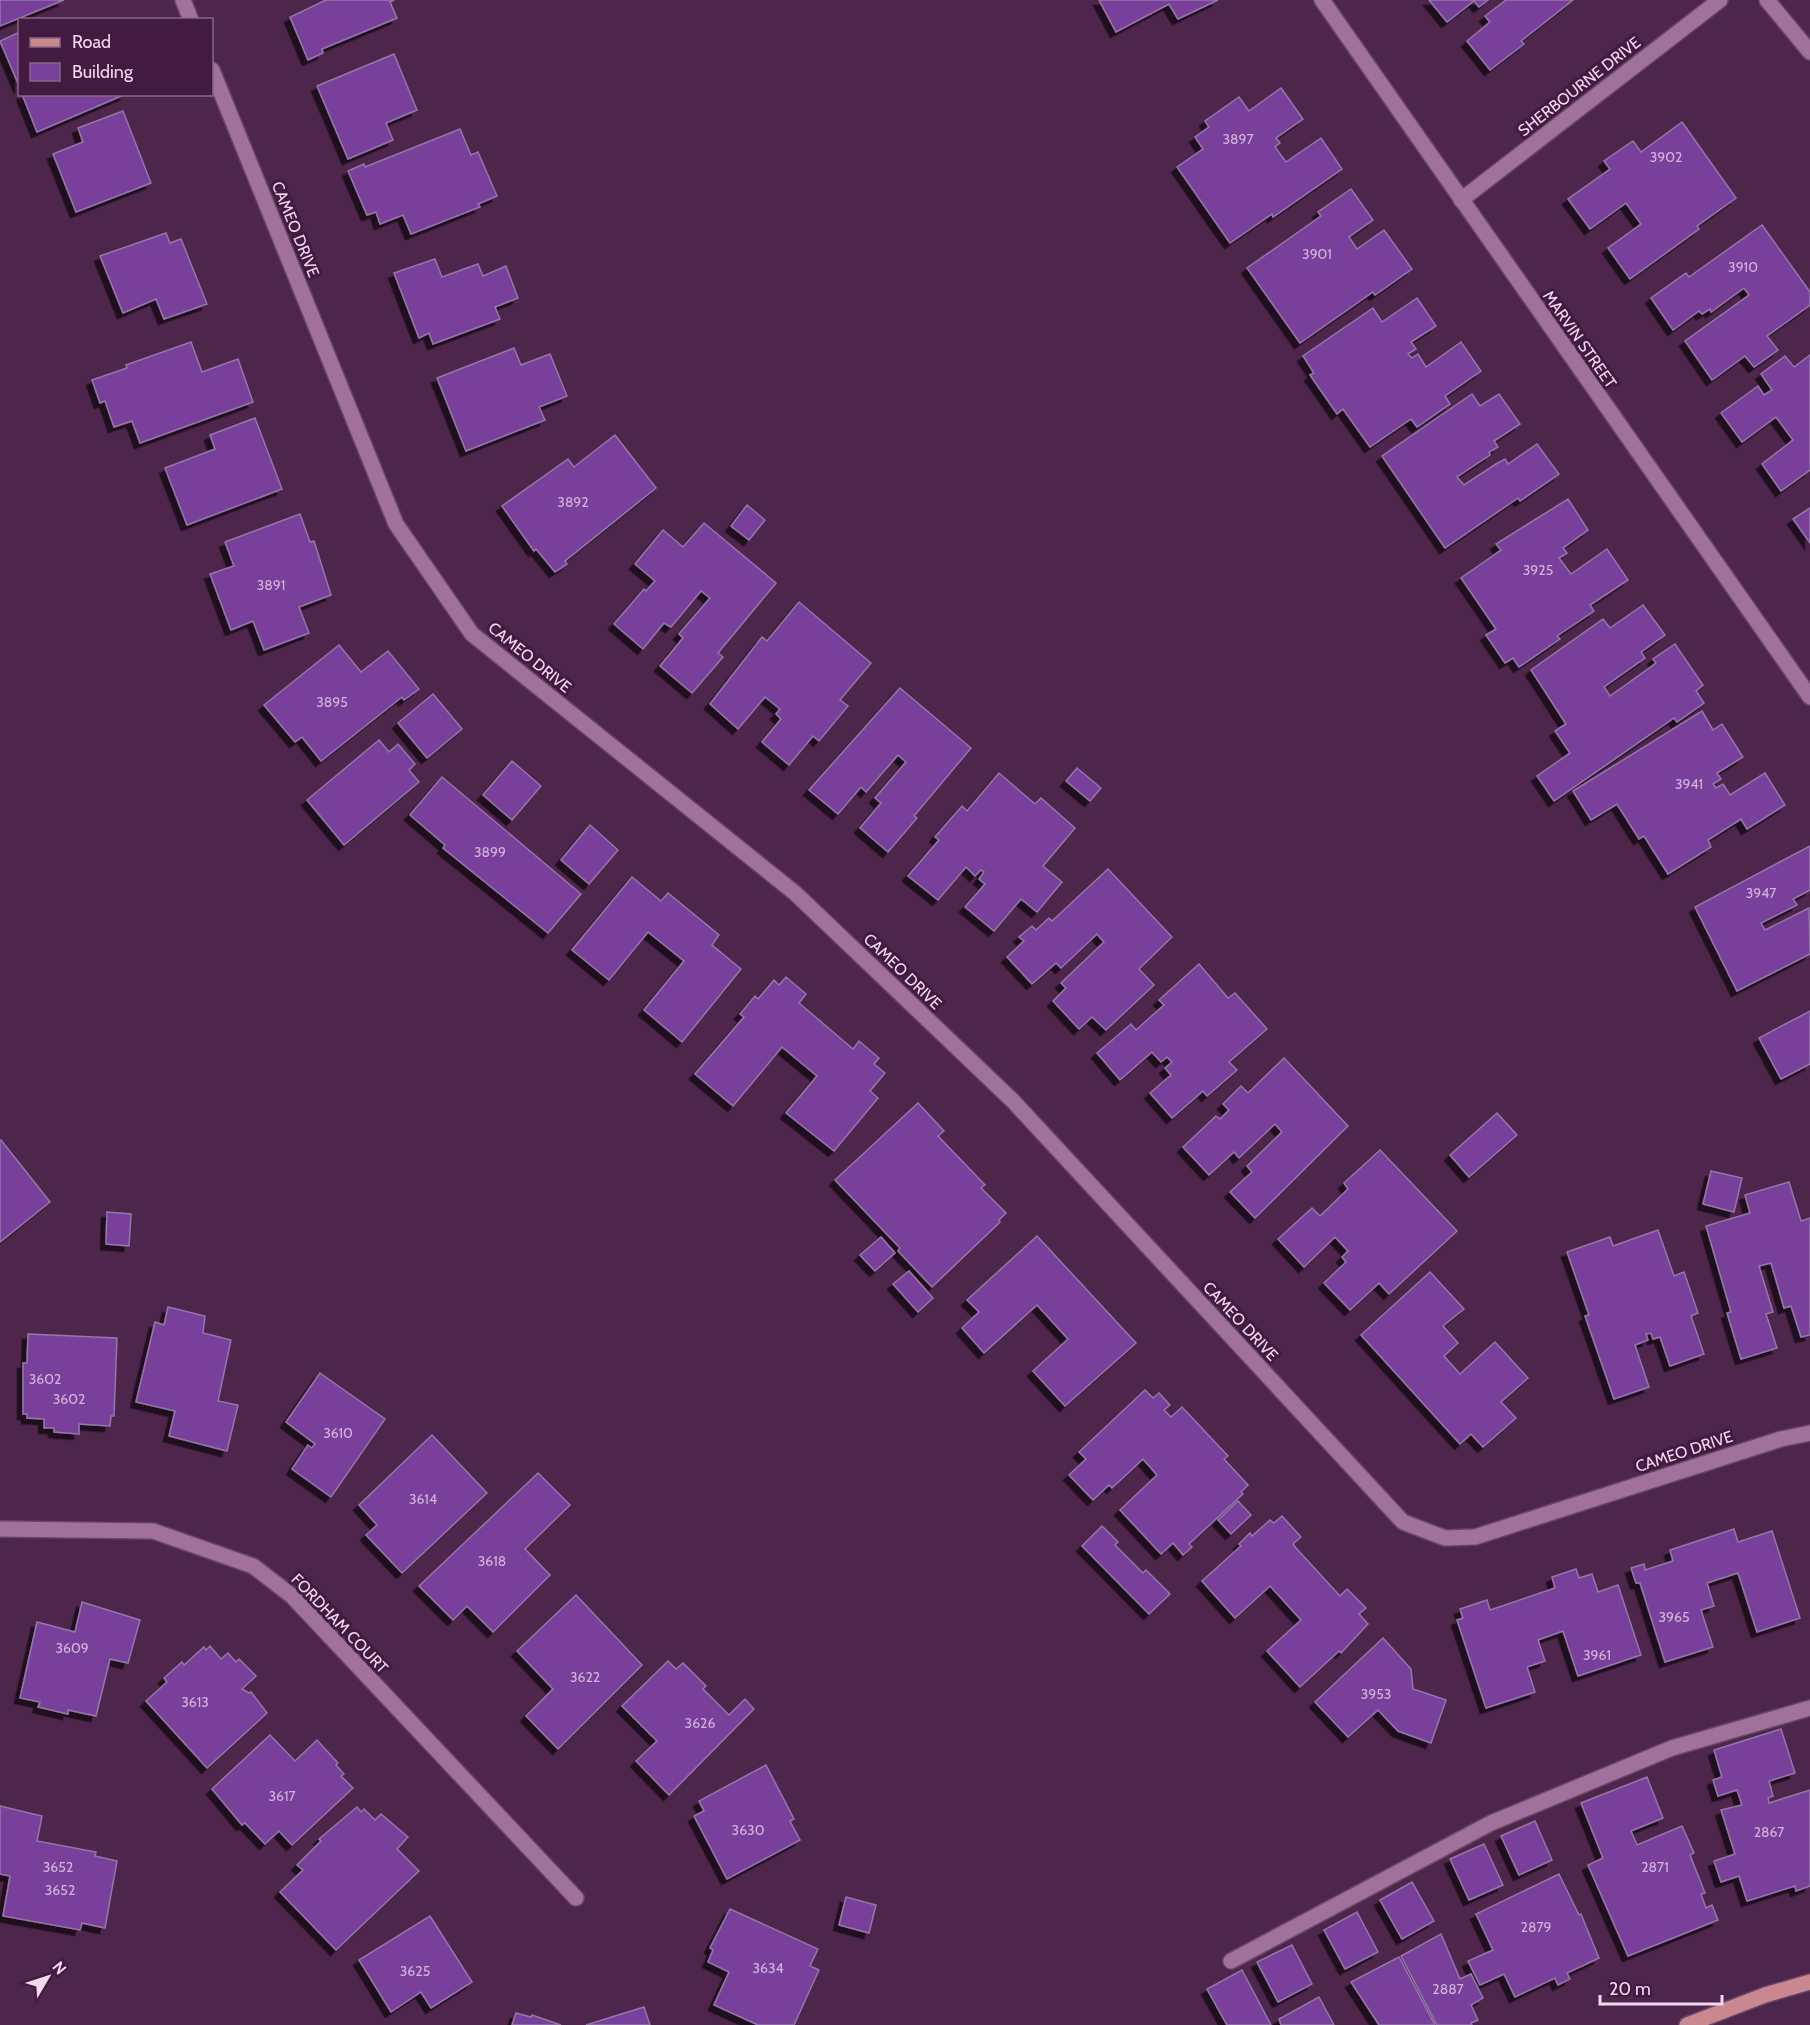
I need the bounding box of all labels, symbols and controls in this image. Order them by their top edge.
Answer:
legend [18,18,213,96]
text: Road [72,31,111,53]
street label: SHERBOURNE DRIVE [1514,33,1644,140]
text: Building [72,61,134,83]
house number: 3897 [1222,130,1254,148]
house number: 3902 [1650,148,1682,166]
street label: CAMEO DRIVE [268,179,323,280]
house number: 3901 [1302,245,1332,263]
house number: 3910 [1728,258,1758,276]
street label: MARVIN STREET [1539,287,1621,392]
house number: 3892 [557,493,589,511]
house number: 3925 [1523,561,1553,579]
house number: 3891 [257,576,285,594]
street label: CAMEO DRIVE [484,618,575,697]
house number: 3895 [316,693,348,711]
house number: 3941 [1675,775,1703,793]
house number: 3899 [474,843,506,861]
house number: 3947 [1746,884,1776,902]
street label: CAMEO DRIVE [860,929,946,1013]
street label: CAMEO DRIVE [1199,1278,1282,1365]
house number: 3602 [29,1370,61,1388]
house number: 3602 [53,1390,85,1408]
house number: 3610 [323,1424,353,1442]
street label: CAMEO DRIVE [1633,1427,1735,1476]
house number: 3614 [409,1490,437,1508]
house number: 3618 [478,1552,506,1570]
street label: FORDHAM COURT [287,1570,392,1677]
house number: 3965 [1658,1608,1690,1626]
house number: 3609 [55,1639,89,1657]
house number: 3961 [1583,1646,1611,1664]
house number: 3622 [570,1668,600,1686]
house number: 3953 [1361,1685,1391,1703]
house number: 3613 [181,1693,209,1711]
house number: 3626 [685,1714,715,1732]
house number: 3617 [268,1787,296,1805]
house number: 3630 [732,1821,765,1839]
house number: 2867 [1754,1823,1784,1841]
house number: 3652 [43,1858,73,1876]
house number: 2871 [1641,1858,1669,1876]
house number: 3652 [45,1881,75,1899]
house number: 2879 [1521,1918,1551,1936]
north arrow [18,1947,78,2007]
text: N [48,1958,70,1978]
house number: 3634 [752,1959,784,1977]
house number: 3625 [400,1962,430,1980]
scale bar [1600,1968,1722,2006]
text: 20 m [1609,1978,1651,2000]
house number: 2887 [1432,1980,1464,1998]

